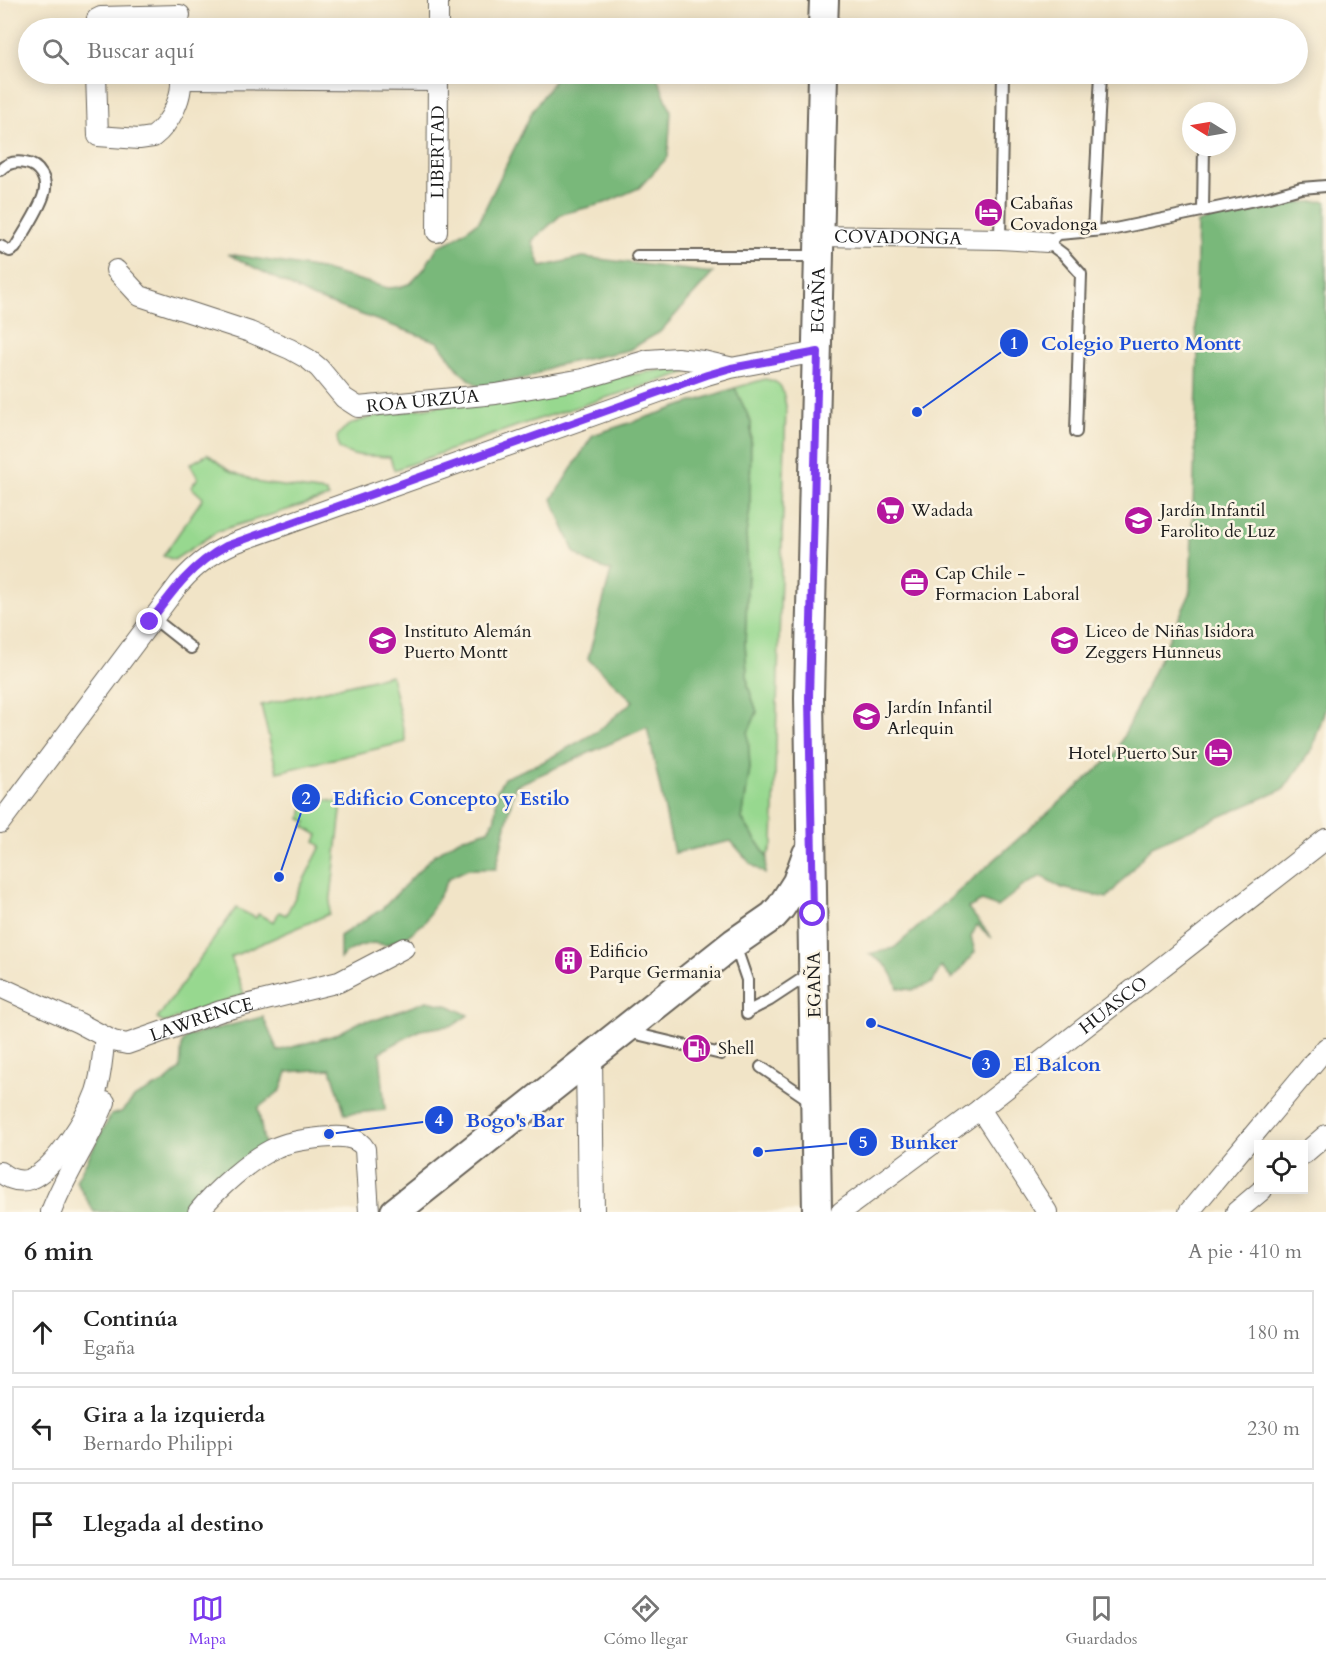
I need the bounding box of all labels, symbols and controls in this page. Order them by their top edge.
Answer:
search box [18,18,1308,84]
icon: search [39,35,72,68]
text: Buscar aquí [87,36,194,66]
north arrow [1182,102,1236,156]
street label: LIBERTAD [425,105,451,199]
place label: Cabañas Covadonga [1010,191,1098,237]
hotel icon: Cabañas Covadonga [973,197,1005,229]
street label: COVADONGA [834,224,962,251]
street label: EGAÑA [805,267,832,334]
callout: Colegio Puerto Montt [999,324,1253,362]
text: Colegio Puerto Montt [1041,330,1241,357]
text: 1 [1009,331,1019,356]
street label: ROA URZÚA [365,384,480,419]
supermarket icon: Wadada [874,494,906,526]
place label: Wadada [910,498,974,523]
place label: Jardín Infantil Farolito de Luz [1157,498,1276,544]
school or university icon: Jardín Infantil Farolito de Luz [1123,504,1155,536]
place label: Cap Chile - Formacion Laboral [935,561,1080,607]
office icon: Cap Chile - Formacion Laboral [898,567,930,599]
route end [136,608,162,634]
place label: Instituto Alemán Puerto Montt [404,619,533,665]
place label: Liceo de Niñas Isidora Zeggers Hunneus [1085,619,1255,665]
school or university icon: Instituto Alemán Puerto Montt [367,625,399,657]
school or university icon: Liceo de Niñas Isidora Zeggers Hunneus [1048,625,1080,657]
place label: Jardín Infantil Arlequin [884,695,993,741]
school or university icon: Jardín Infantil Arlequin [850,701,882,733]
hotel icon: Hotel Puerto Sur [1202,737,1234,769]
place label: Hotel Puerto Sur [1068,741,1197,766]
callout: Edificio Concepto y Estilo [291,779,582,817]
text: Edificio Concepto y Estilo [332,785,570,812]
text: 2 [301,786,311,811]
route start [799,900,825,926]
place label: Edificio Parque Germania [589,939,722,985]
building icon: Edificio Parque Germania [552,945,584,977]
street label: EGAÑA [801,951,828,1018]
street label: HUASCO [1074,971,1153,1040]
street label: LAWRENCE [146,992,256,1048]
fuel station icon: Shell [681,1032,713,1064]
place label: Shell [718,1036,755,1061]
callout: El Balcon [971,1045,1113,1083]
text: El Balcon [1013,1051,1101,1078]
text: 3 [981,1052,991,1077]
callout: Bogo's Bar [424,1101,576,1139]
text: Bogo's Bar [466,1107,565,1134]
text: 4 [434,1108,444,1133]
callout: Bunker [848,1123,970,1161]
text: Bunker [890,1129,959,1156]
text: 5 [858,1130,868,1155]
map controls [1254,1140,1308,1194]
button: locate [1254,1140,1308,1194]
text: 6 min [24,1234,93,1269]
text: A pie · 410 m [1188,1238,1302,1265]
text: Continúa [83,1304,178,1334]
icon: ahead [26,1316,59,1349]
text: 180 m [1247,1319,1300,1346]
text: Egaña [83,1334,135,1361]
text: Gira a la izquierda [83,1400,266,1430]
icon: left [26,1412,59,1445]
text: 230 m [1247,1415,1300,1442]
text: Bernardo Philippi [83,1430,233,1457]
icon: arrive [26,1508,59,1541]
text: Llegada al destino [83,1509,264,1539]
tab: Mapa [189,1592,226,1650]
tab: Cómo llegar [603,1592,688,1650]
tab: Guardados [1065,1592,1137,1650]

